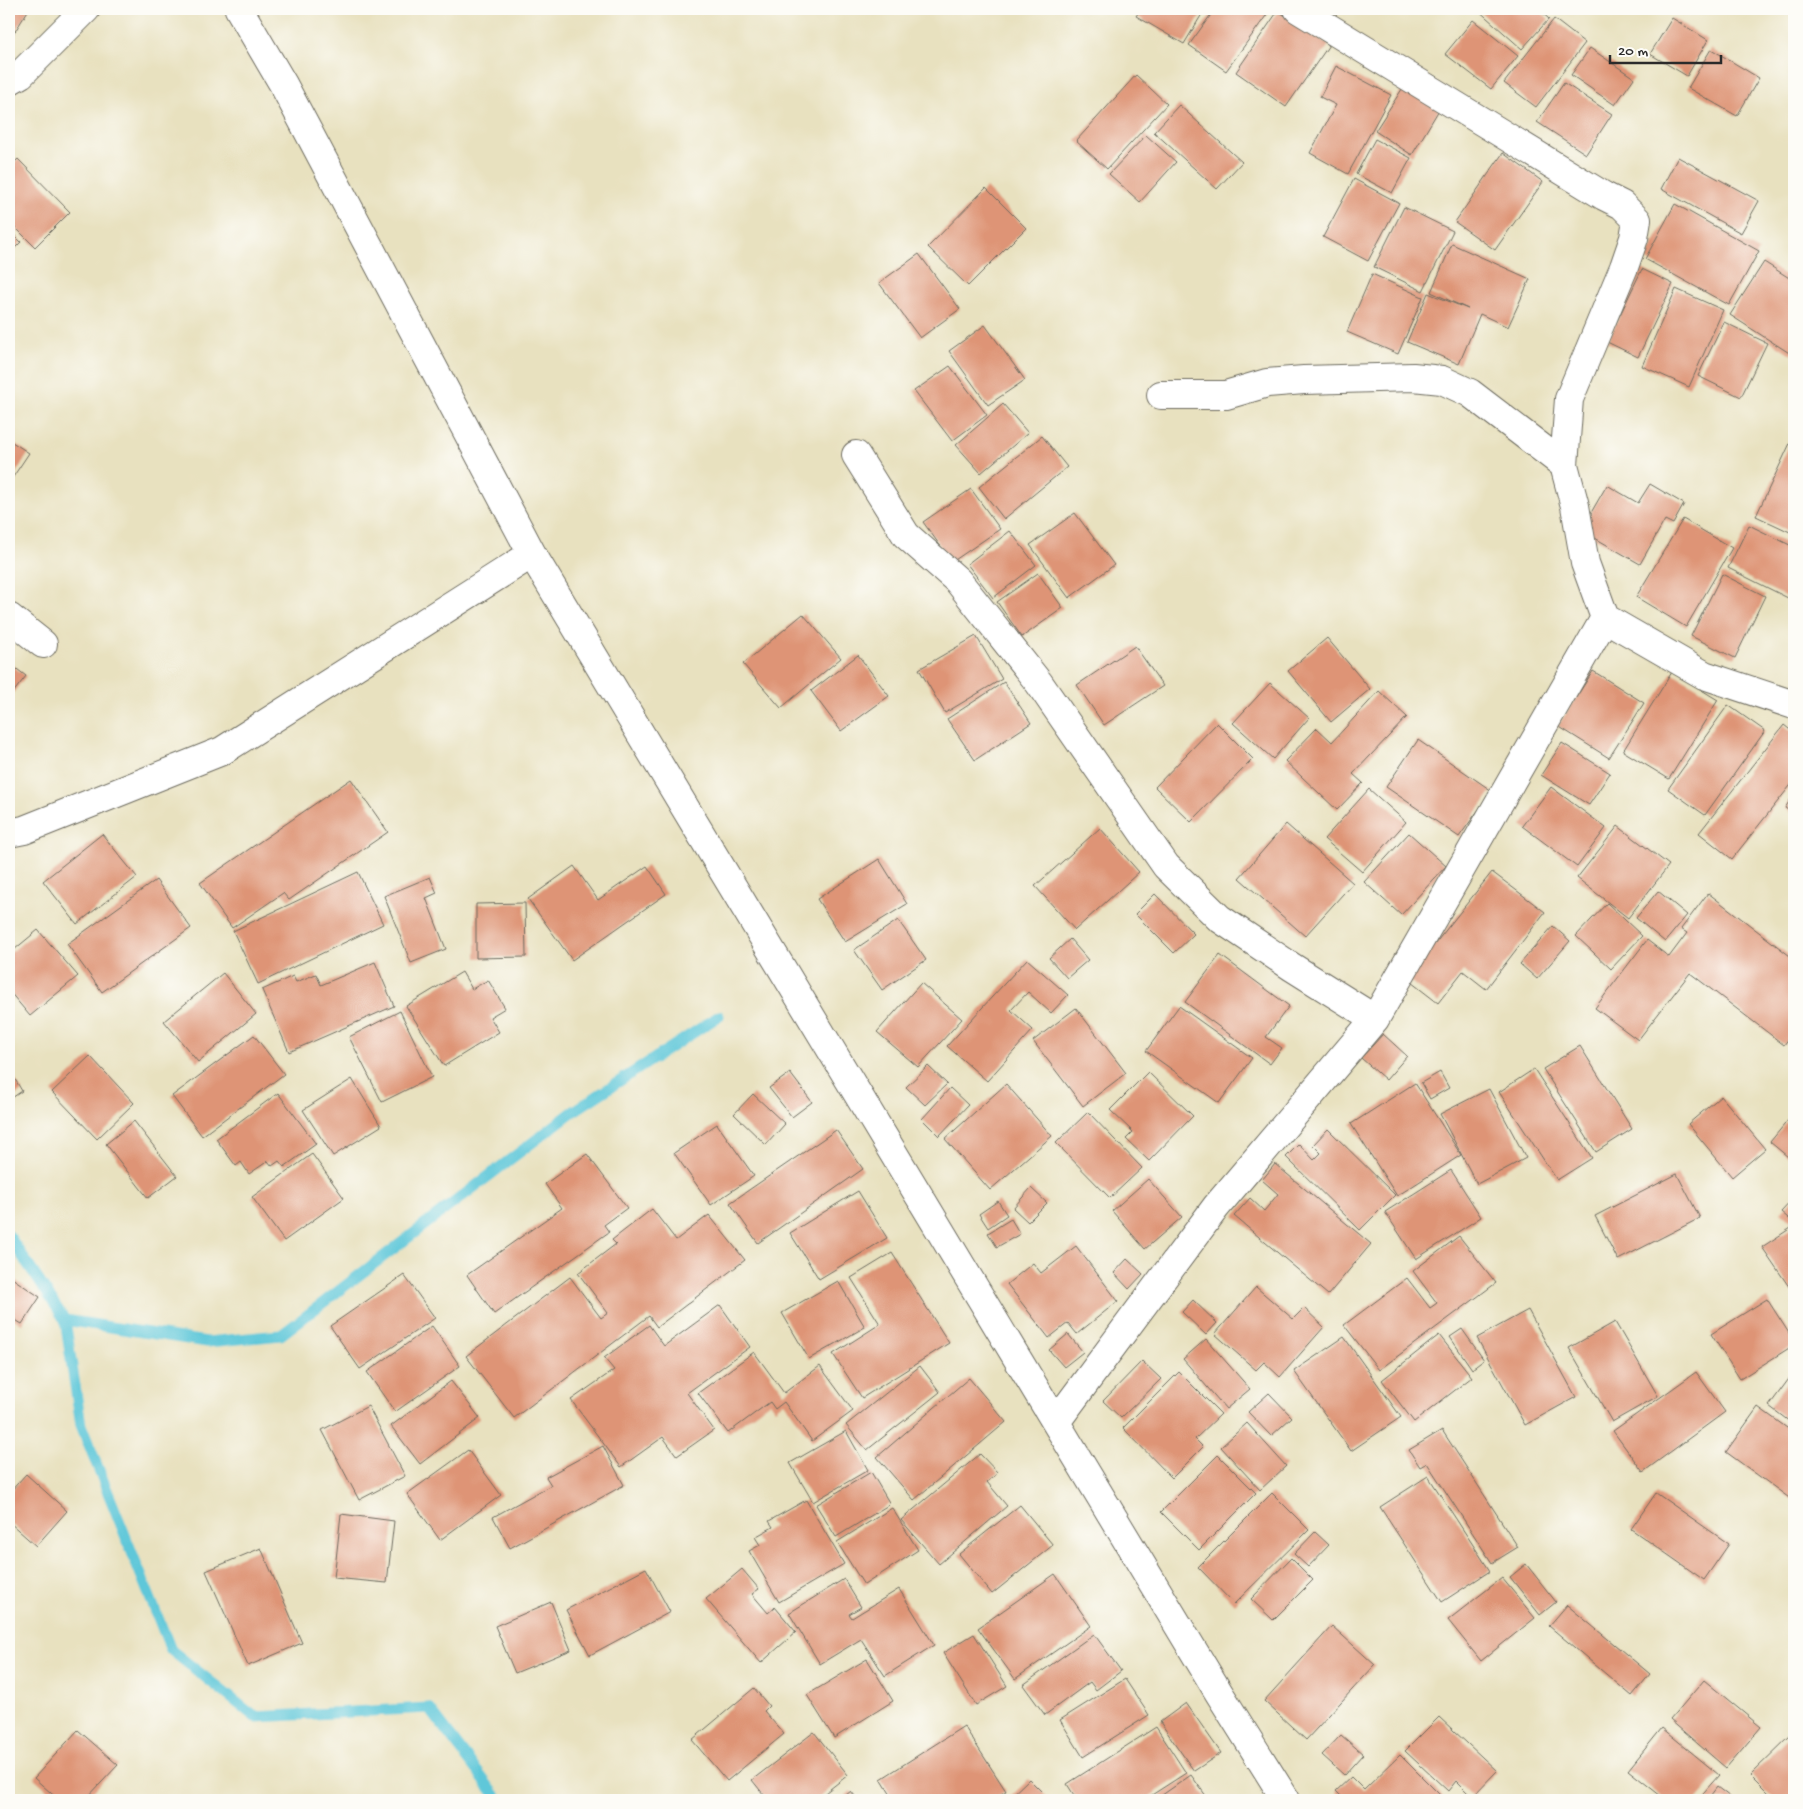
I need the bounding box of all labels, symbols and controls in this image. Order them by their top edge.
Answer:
scale bar [1610,32,1722,64]
text: 20 m [1618,43,1648,61]

